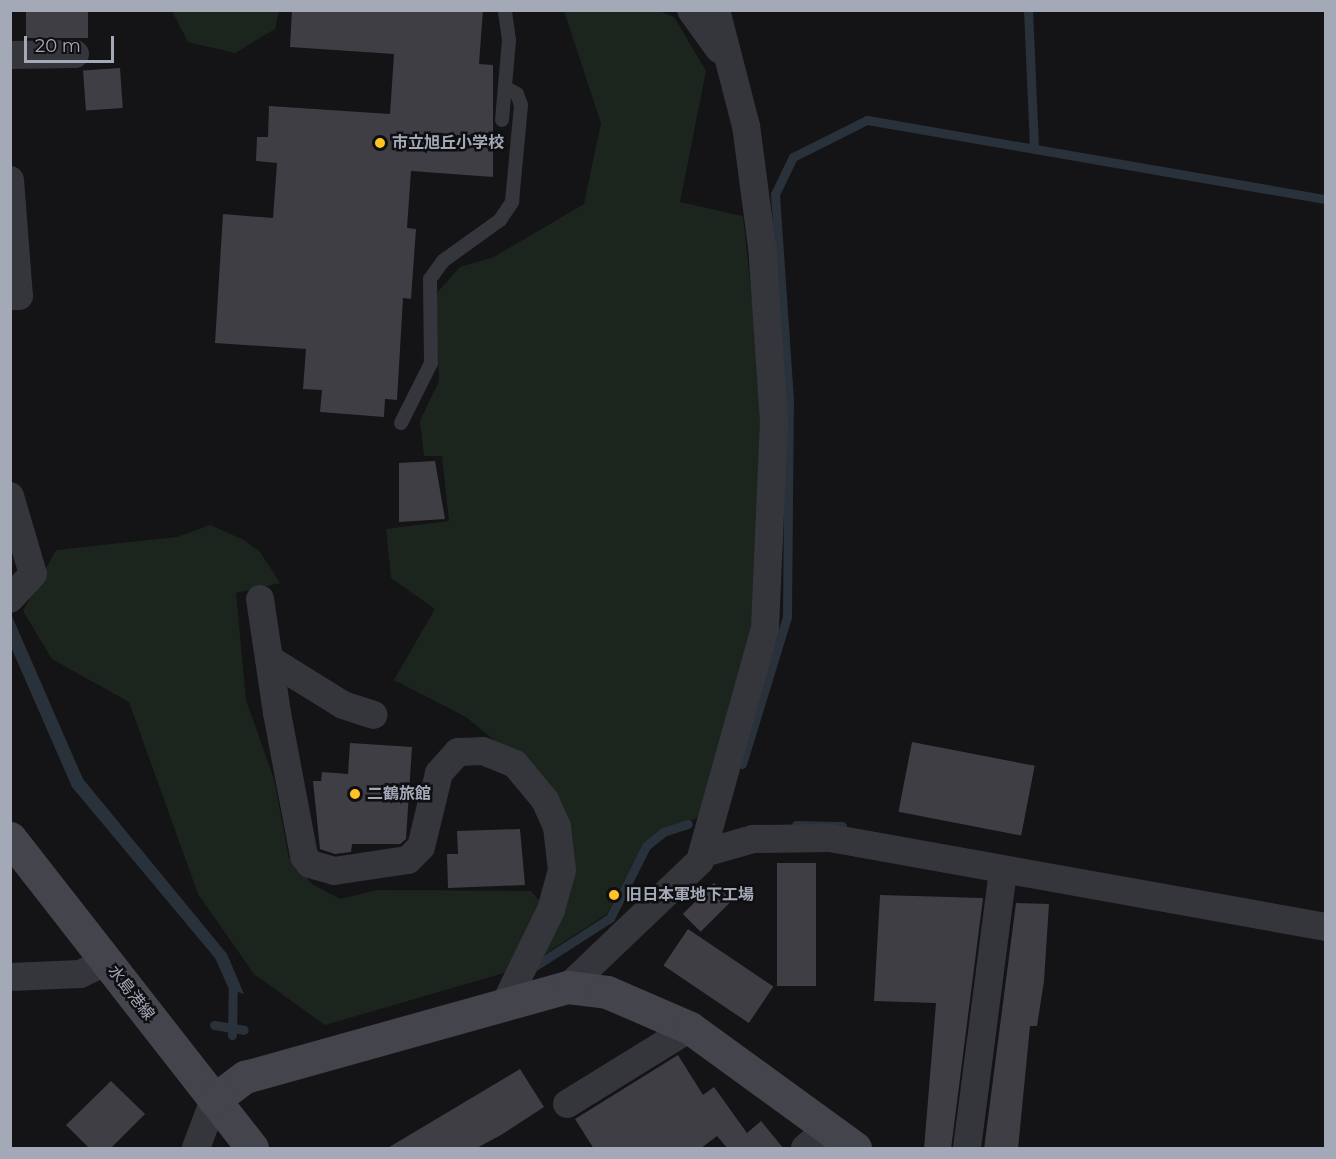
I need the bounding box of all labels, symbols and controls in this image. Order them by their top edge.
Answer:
scale bar [27,24,117,62]
text: 20 m [35,35,81,57]
place label: 市立旭丘小学校 [392,133,504,153]
marker: 市立旭丘小学校 [373,136,387,150]
place label: 二鶴旅館 [367,784,431,804]
marker: 二鶴旅館 [348,787,362,801]
place label: 旧日本軍地下工場 [626,885,754,905]
marker: 旧日本軍地下工場 [607,888,621,902]
street label: 水島港線 [104,962,158,1024]

